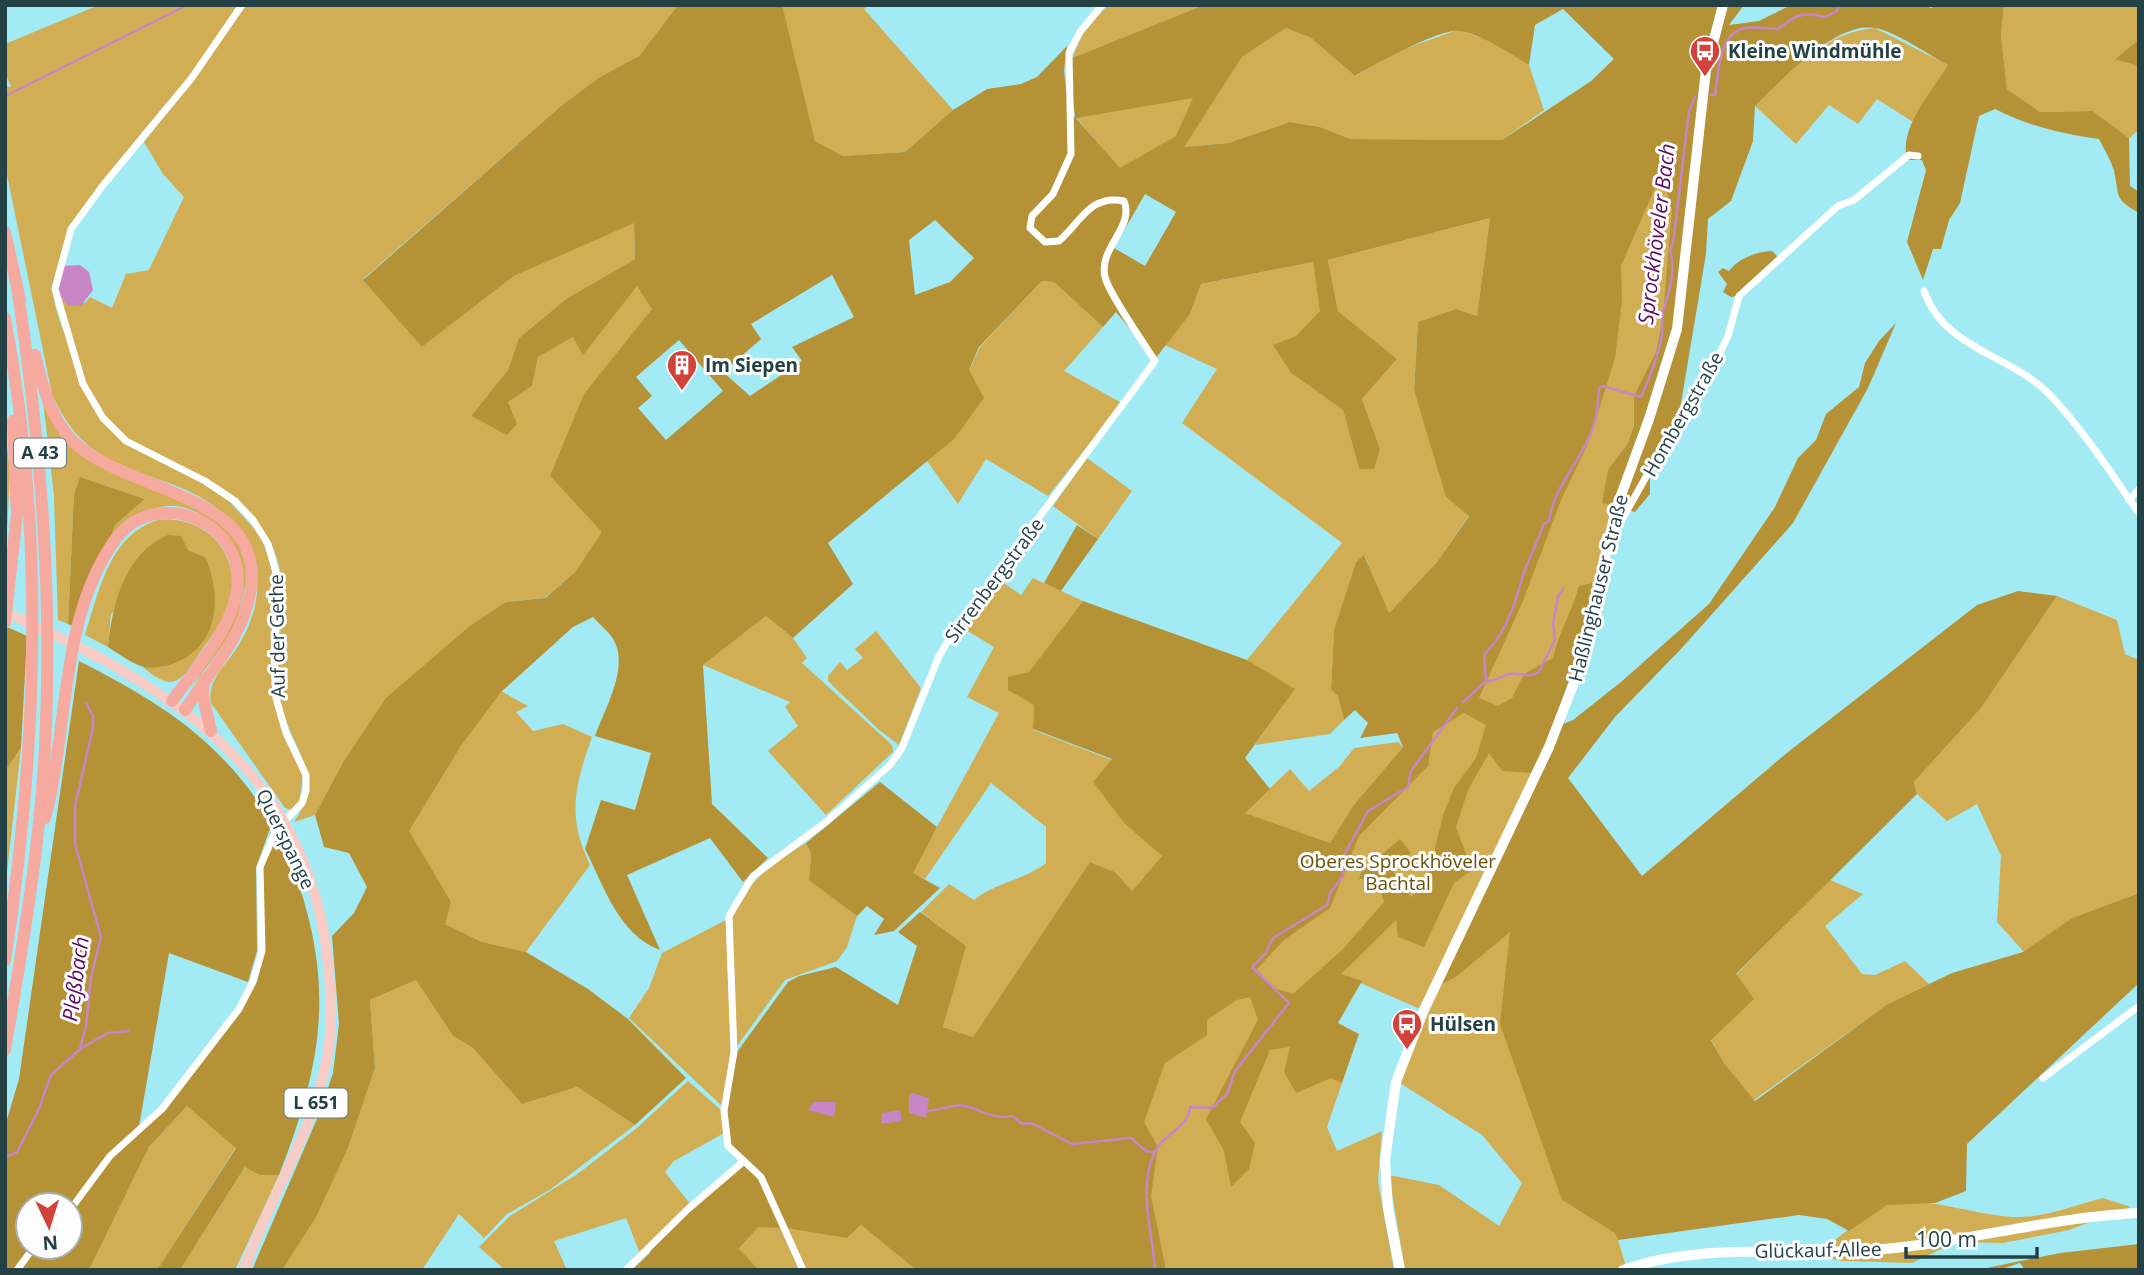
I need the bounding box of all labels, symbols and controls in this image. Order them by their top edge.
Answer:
bus stop icon: Kleine Windmühle [1688,34,1722,78]
place label: Kleine Windmühle [1728,38,1901,64]
water label: Sprockhöveler Bach [1631,142,1681,326]
street label: Hombergstraße [1637,347,1729,481]
building icon: Im Siepen [665,348,699,392]
place label: Im Siepen [705,352,798,378]
road number: A 43 [14,438,66,467]
street label: Haßlinghauser Straße [1562,492,1634,684]
street label: Sirrenbergstraße [938,512,1050,648]
street label: Auf der Gethe [263,574,291,698]
street label: Querspange [250,784,322,894]
park label: Oberes Sprockhöveler Bachtal [1300,848,1496,896]
water label: Pleßbach [55,935,95,1023]
bus stop icon: Hülsen [1390,1007,1424,1051]
place label: Hülsen [1430,1011,1496,1037]
road number: L 651 [284,1088,348,1118]
north arrow [14,1191,84,1261]
scale bar [1906,1216,2037,1260]
text: 100 m [1916,1225,1977,1253]
text: N [42,1229,59,1256]
street label: Glückauf-Allee [1754,1236,1882,1264]

